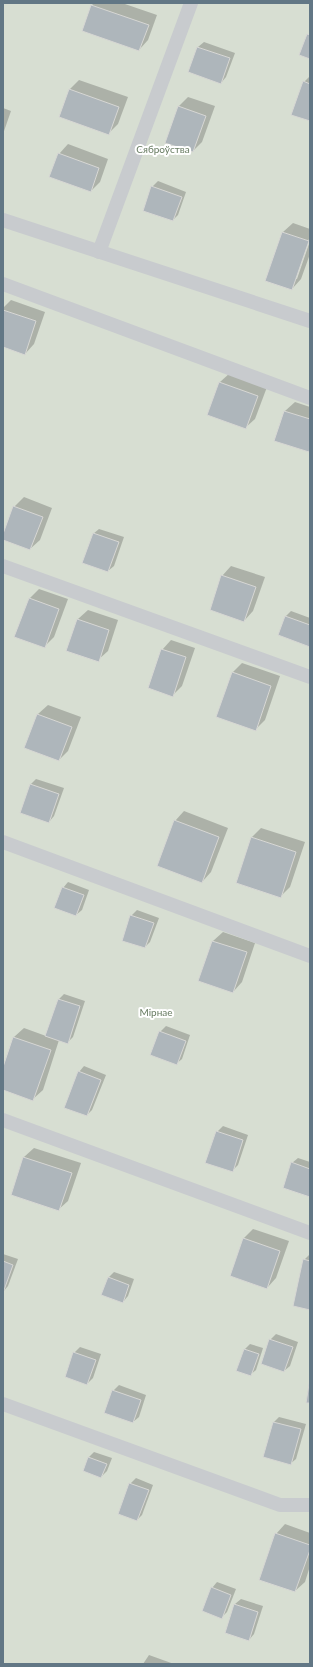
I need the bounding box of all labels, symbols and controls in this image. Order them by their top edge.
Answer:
park label: Сяброўства [136,143,190,155]
park label: Мірнае [139,1006,173,1018]

